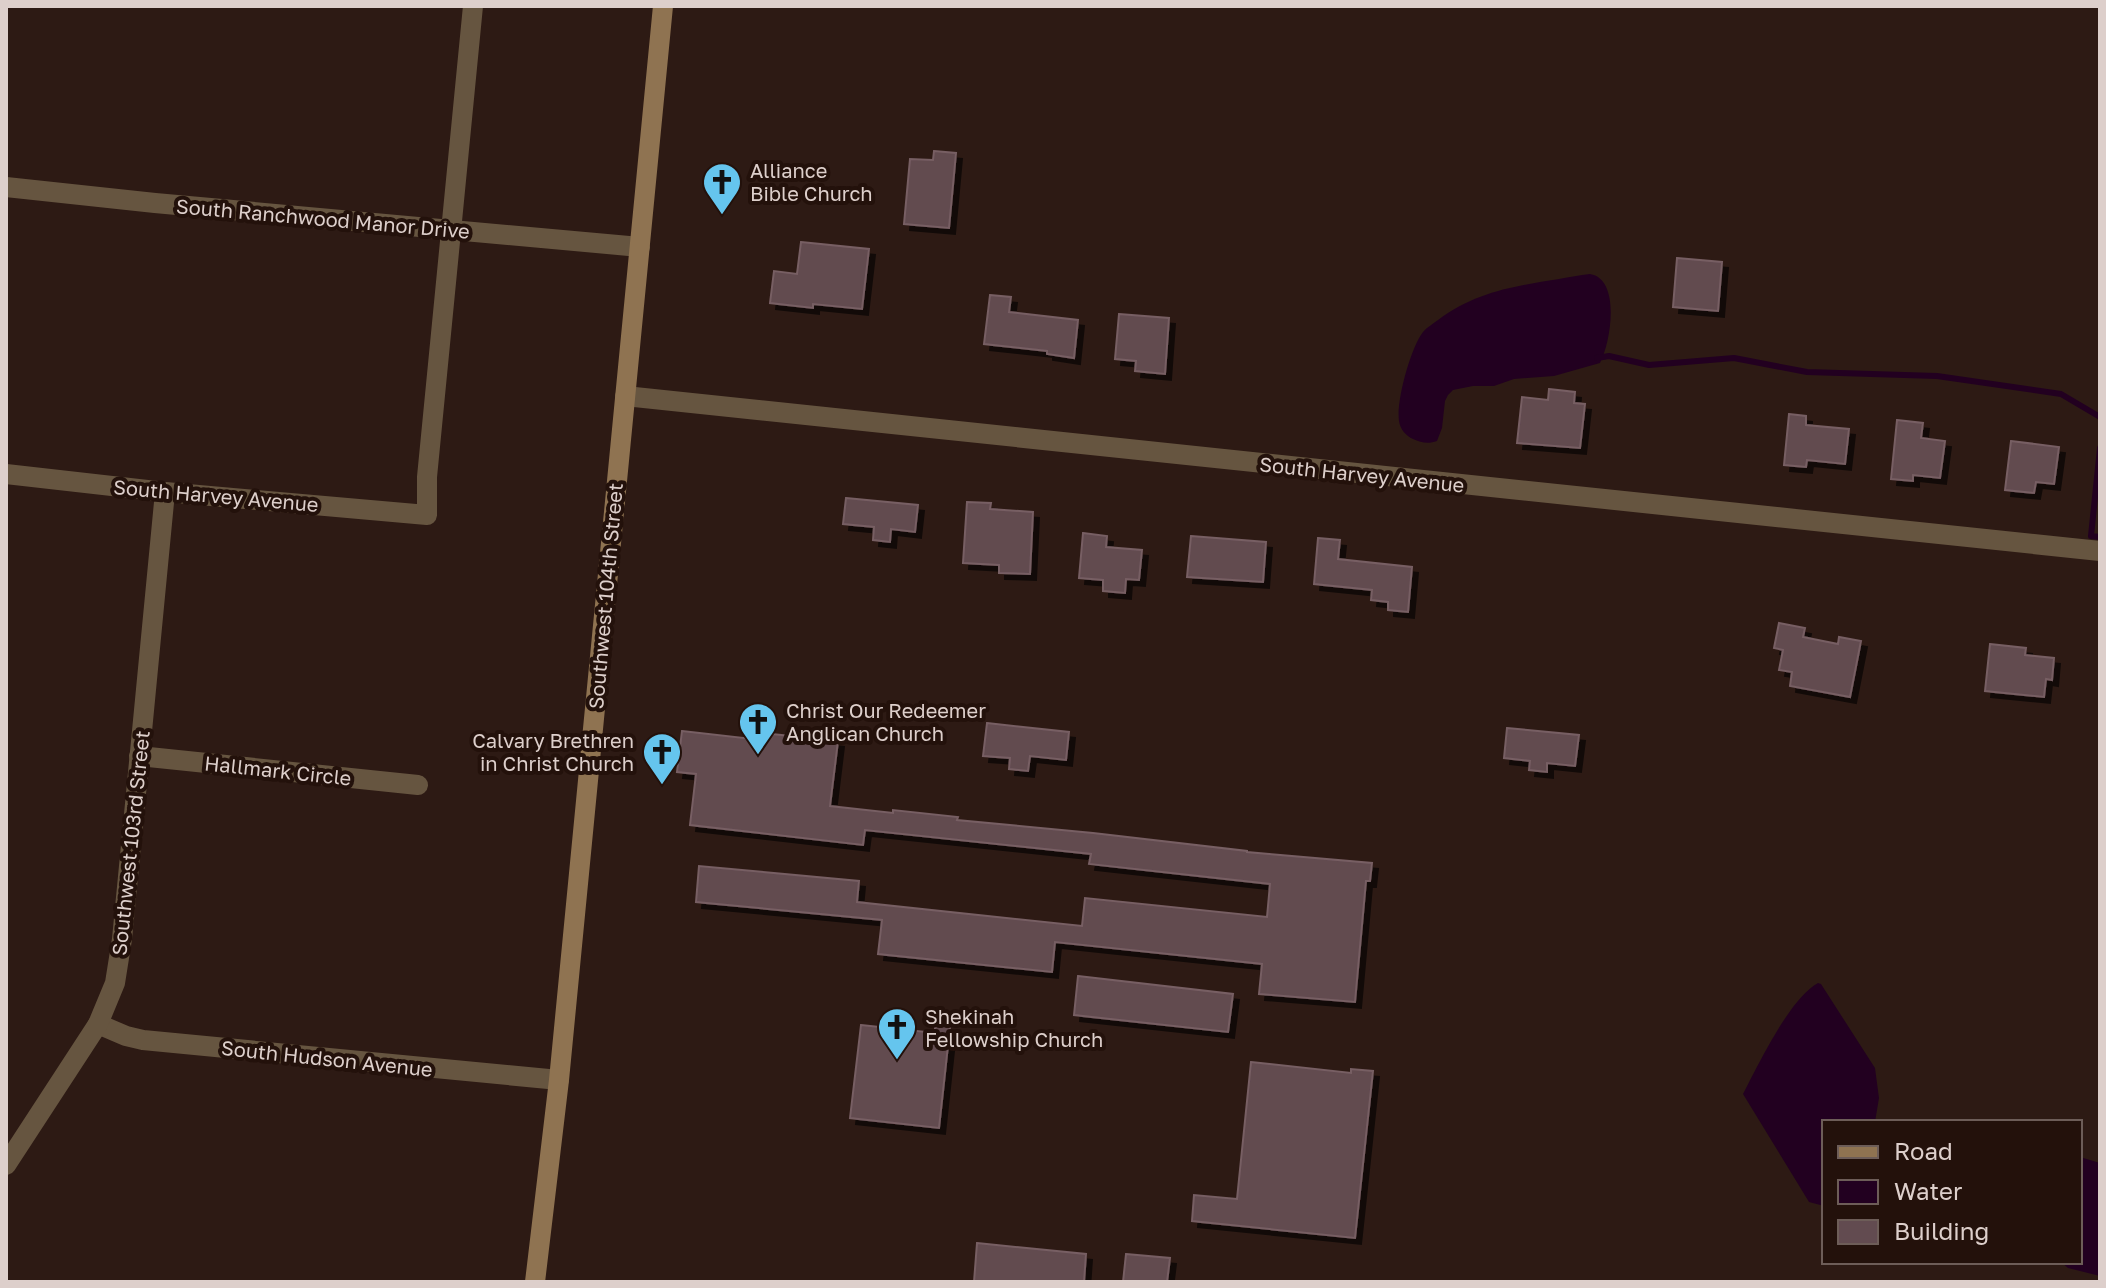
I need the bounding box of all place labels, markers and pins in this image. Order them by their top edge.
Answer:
place label: Alliance Bible Church [750,158,873,205]
church icon: Alliance Bible Church [701,161,743,216]
place label: Christ Our Redeemer Anglican Church [786,698,986,745]
church icon: Christ Our Redeemer Anglican Church [737,701,779,756]
place label: Calvary Brethren in Christ Church [472,728,634,775]
church icon: Calvary Brethren in Christ Church [641,731,683,786]
place label: Shekinah Fellowship Church [925,1004,1103,1051]
church icon: Shekinah Fellowship Church [876,1006,918,1061]

